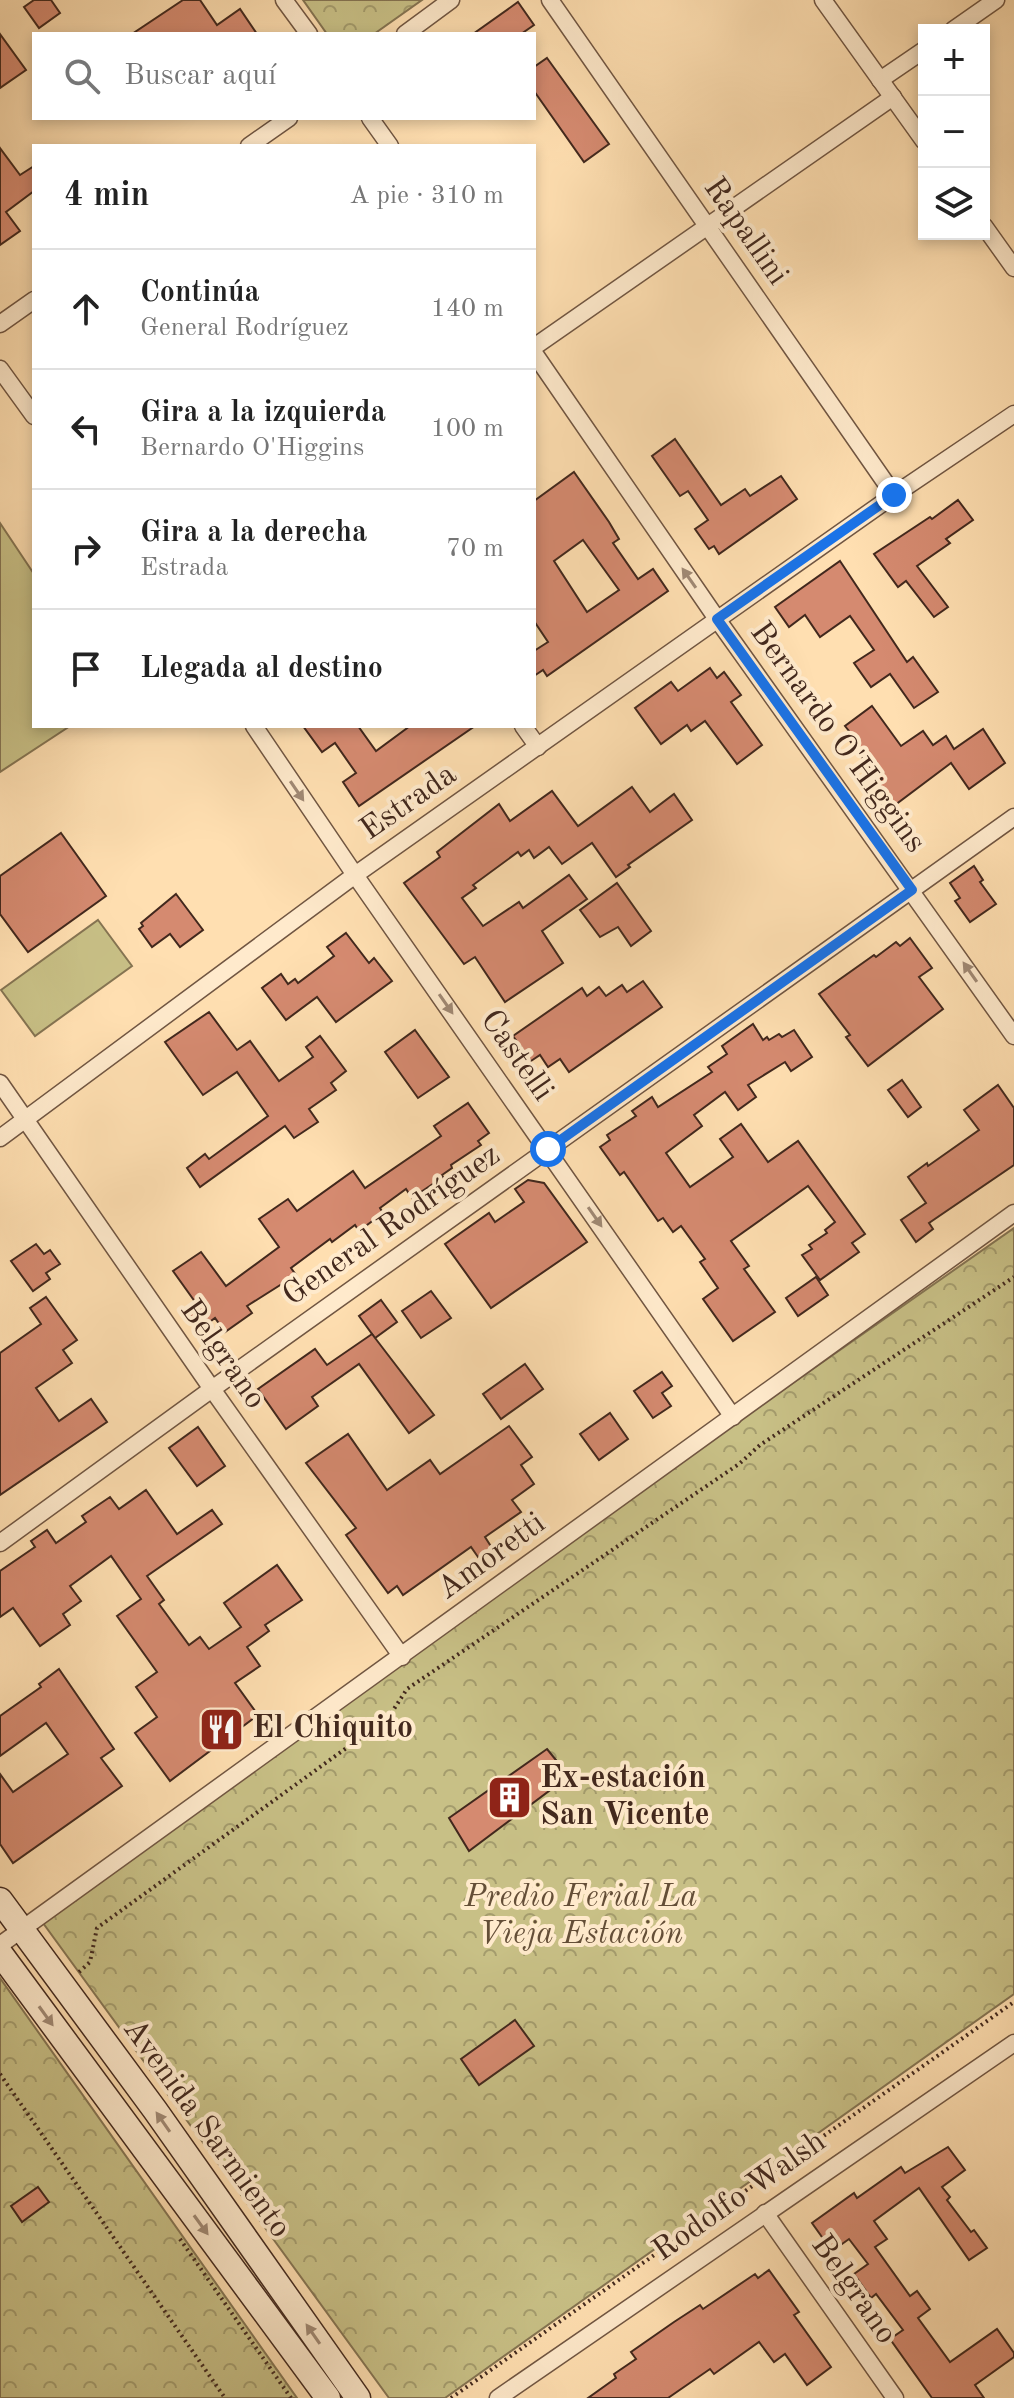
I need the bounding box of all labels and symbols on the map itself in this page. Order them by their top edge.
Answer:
street label: Rapallini [697,172,793,292]
route end [876,477,912,513]
one-way arrow [682,567,697,588]
street label: Bernardo O'Higgins [743,617,931,859]
street label: Estrada [355,759,463,847]
one-way arrow [290,780,305,801]
one-way arrow [963,962,978,983]
one-way arrow [438,994,453,1015]
street label: Castelli [473,1005,559,1107]
route start [530,1131,566,1167]
street label: General Rodríguez [278,1139,506,1313]
one-way arrow [587,1207,602,1228]
street label: Belgrano [173,1295,271,1415]
street label: Amoretti [432,1507,552,1607]
restaurant icon: El Chiquito [197,1705,245,1753]
place label: El Chiquito [252,1713,413,1745]
place label: Ex-estación San Vicente [540,1763,710,1832]
building icon: Ex-estación San Vicente [485,1773,533,1821]
park label: Predio Ferial La Vieja Estación [464,1882,697,1951]
one-way arrow [38,2006,54,2026]
street label: Avenida Sarmiento [116,2014,296,2244]
one-way arrow [156,2111,172,2132]
street label: Rodolfo Walsh [648,2126,832,2268]
one-way arrow [192,2215,208,2236]
street label: Belgrano [804,2230,902,2350]
one-way arrow [306,2324,321,2345]

